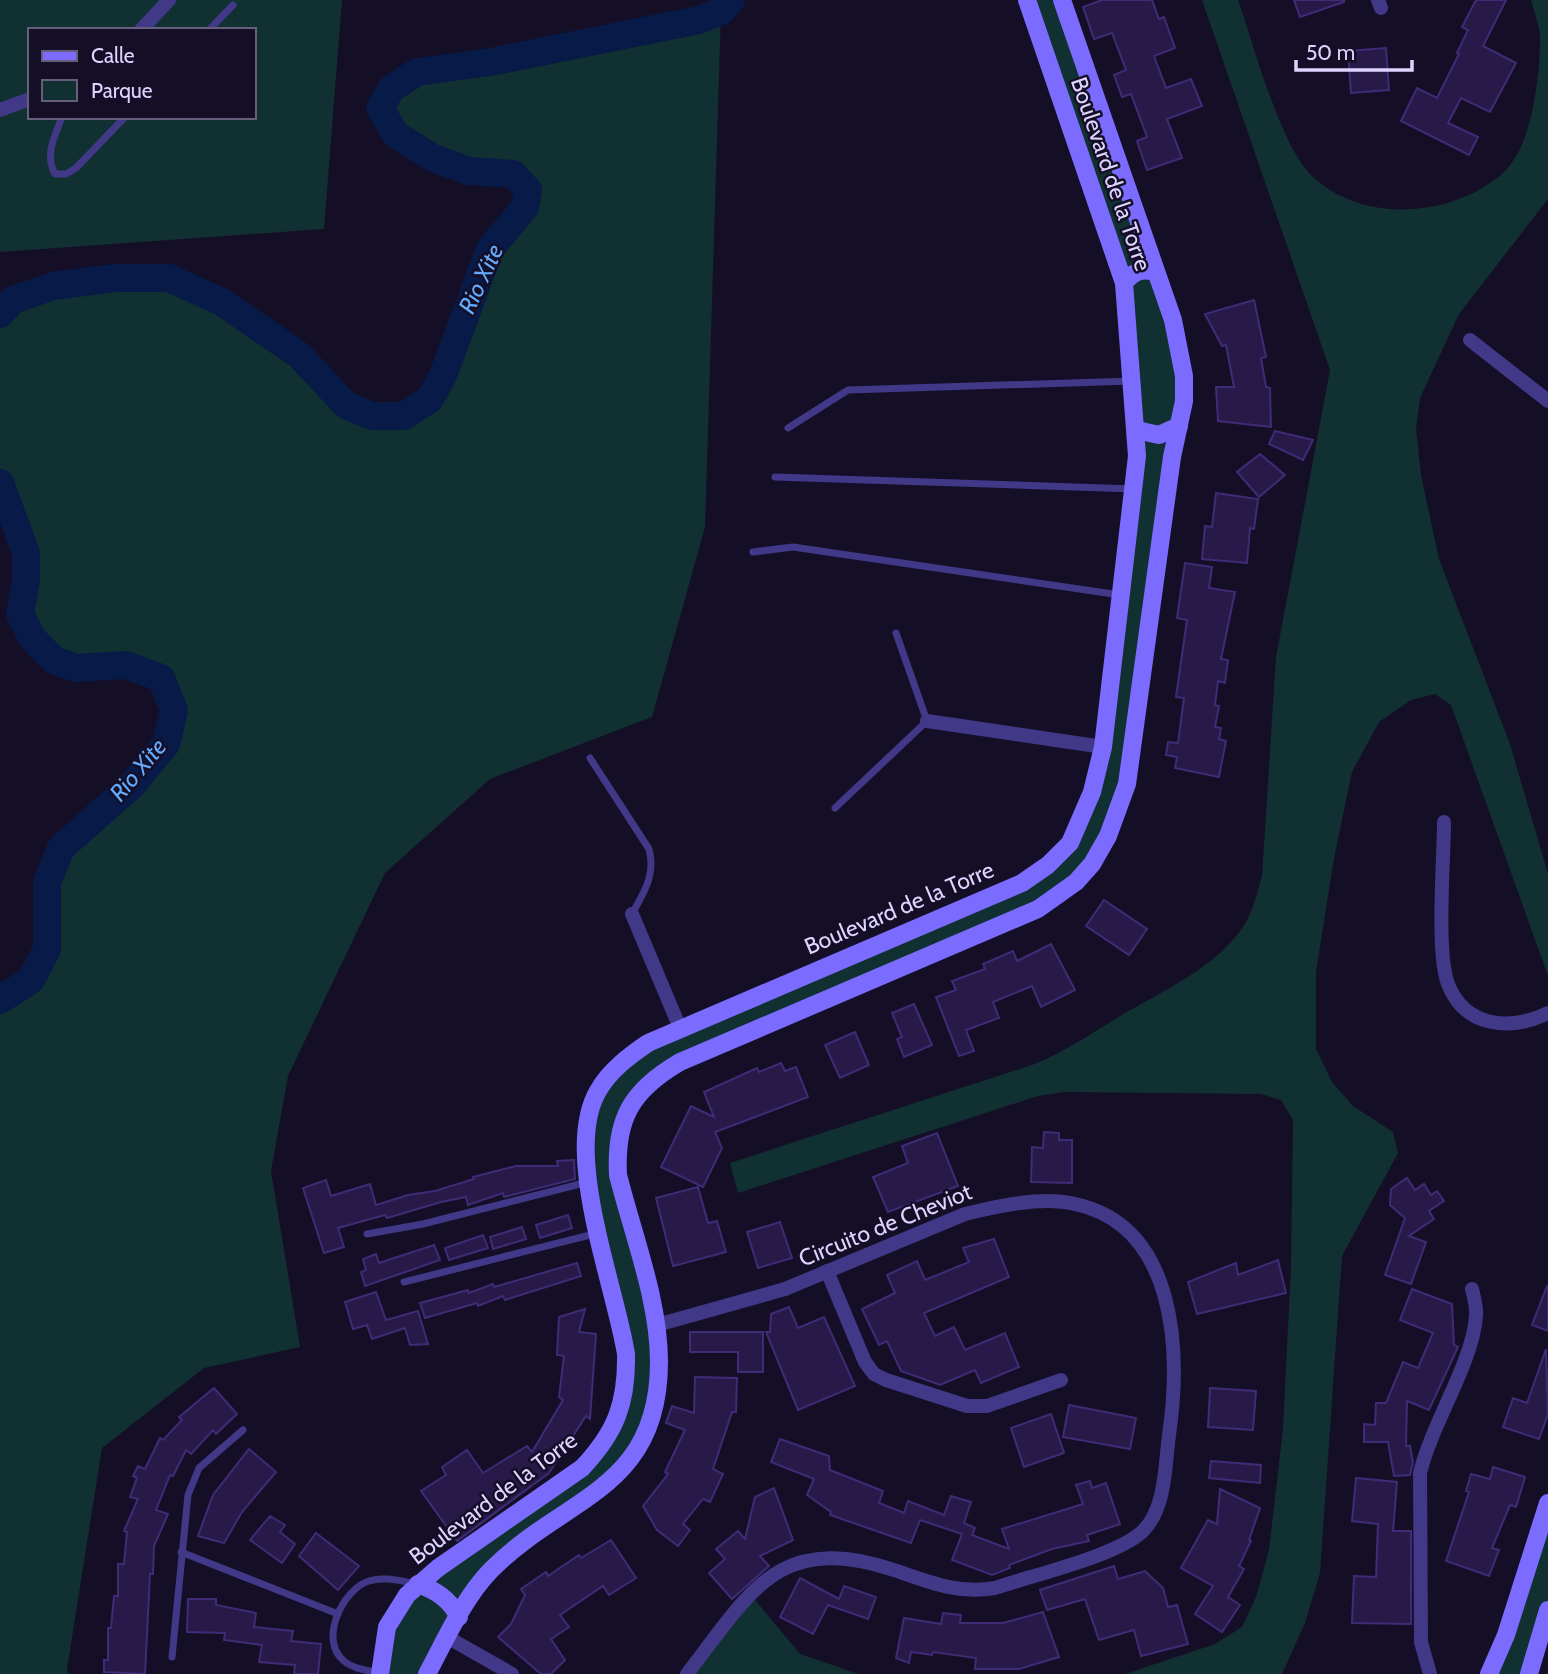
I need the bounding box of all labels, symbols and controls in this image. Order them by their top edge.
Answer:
legend [28,28,256,119]
scale bar [1296,28,1412,72]
text: 50 m [1306,40,1355,65]
text: Calle [91,43,135,68]
street label: Boulevard de la Torre [1065,73,1157,275]
text: Parque [91,78,153,103]
water label: Rio Xite [452,240,509,318]
water label: Rio Xite [103,732,172,807]
street label: Boulevard de la Torre [800,855,998,961]
street label: Circuito de Cheviot [794,1177,976,1272]
street label: Boulevard de la Torre [404,1426,583,1570]

